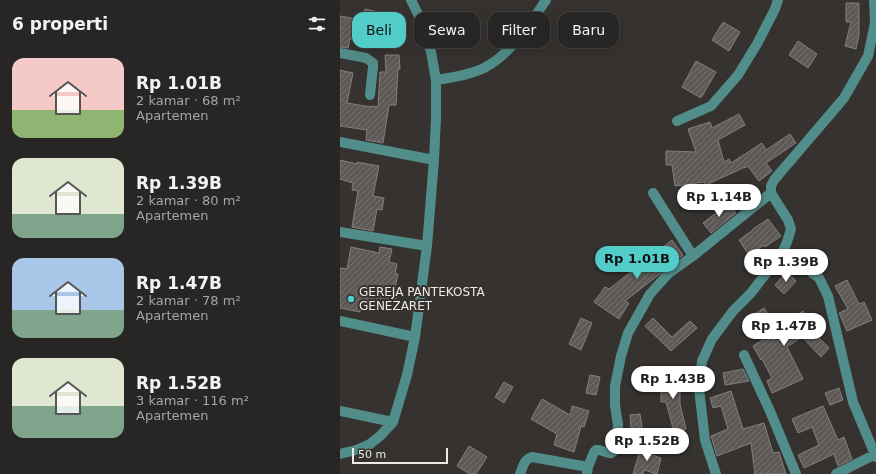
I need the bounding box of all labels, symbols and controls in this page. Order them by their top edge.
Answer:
chip: Beli [352,12,406,48]
chip: Sewa [414,12,480,48]
chip: Filter [488,12,550,48]
chip: Baru [558,12,619,48]
icon: filters [306,13,328,35]
text: 6 properti [12,14,108,34]
text: Rp 1.01B [136,73,222,93]
icon: home [44,74,92,122]
text: 2 kamar · 68 m² [136,93,241,108]
text: Apartemen [136,108,208,123]
text: Rp 1.39B [136,173,222,193]
icon: home [44,174,92,222]
pin: Rp 1.14B [678,184,760,218]
text: Rp 1.14B [686,189,752,204]
text: 2 kamar · 80 m² [136,193,241,208]
text: Apartemen [136,208,208,223]
pin: Rp 1.01B [596,246,678,280]
pin: Rp 1.39B [745,249,827,283]
text: Rp 1.01B [604,251,670,266]
text: Rp 1.39B [753,254,819,269]
text: Rp 1.47B [136,273,222,293]
icon: home [44,274,92,322]
place label: GEREJA PANTEKOSTA GENEZARET [359,285,485,313]
text: 2 kamar · 78 m² [136,293,241,308]
marker: GEREJA PANTEKOSTA GENEZARET [346,294,356,304]
text: Apartemen [136,308,208,323]
pin: Rp 1.47B [743,313,825,347]
text: Rp 1.47B [751,318,817,333]
pin: Rp 1.43B [632,366,714,400]
text: Rp 1.43B [640,371,706,386]
text: Rp 1.52B [136,373,222,393]
icon: home [44,374,92,422]
text: 3 kamar · 116 m² [136,393,249,408]
text: Apartemen [136,408,208,423]
pin: Rp 1.52B [606,428,688,462]
text: Rp 1.52B [614,433,680,448]
scale bar [352,446,448,465]
text: 50 m [358,448,386,461]

